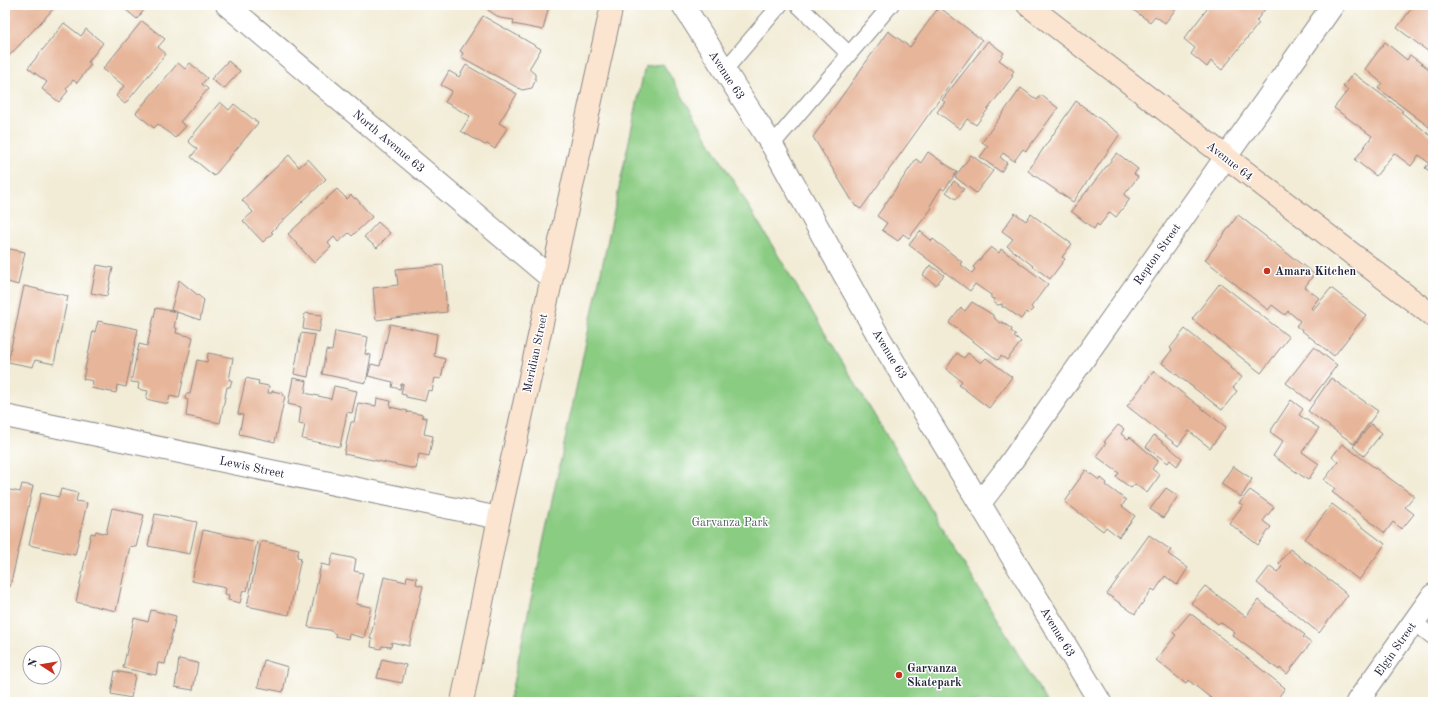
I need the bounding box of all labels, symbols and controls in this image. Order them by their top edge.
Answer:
street label: Avenue 63 [706,49,746,102]
street label: North Avenue 63 [350,108,427,175]
street label: Avenue 64 [1204,140,1255,184]
street label: Repton Street [1132,222,1183,288]
marker: Amara Kitchen [1262,266,1272,276]
place label: Amara Kitchen [1275,266,1357,278]
street label: Meridian Street [522,312,550,394]
street label: Avenue 63 [870,328,909,381]
street label: Lewis Street [218,455,286,481]
park label: Garvanza Park [691,517,769,529]
street label: Avenue 63 [1038,606,1077,659]
street label: Elgin Street [1373,620,1419,679]
north arrow [22,645,62,685]
text: N [27,657,40,668]
place label: Garvanza Skatepark [907,663,962,689]
marker: Garvanza Skatepark [894,670,904,680]

